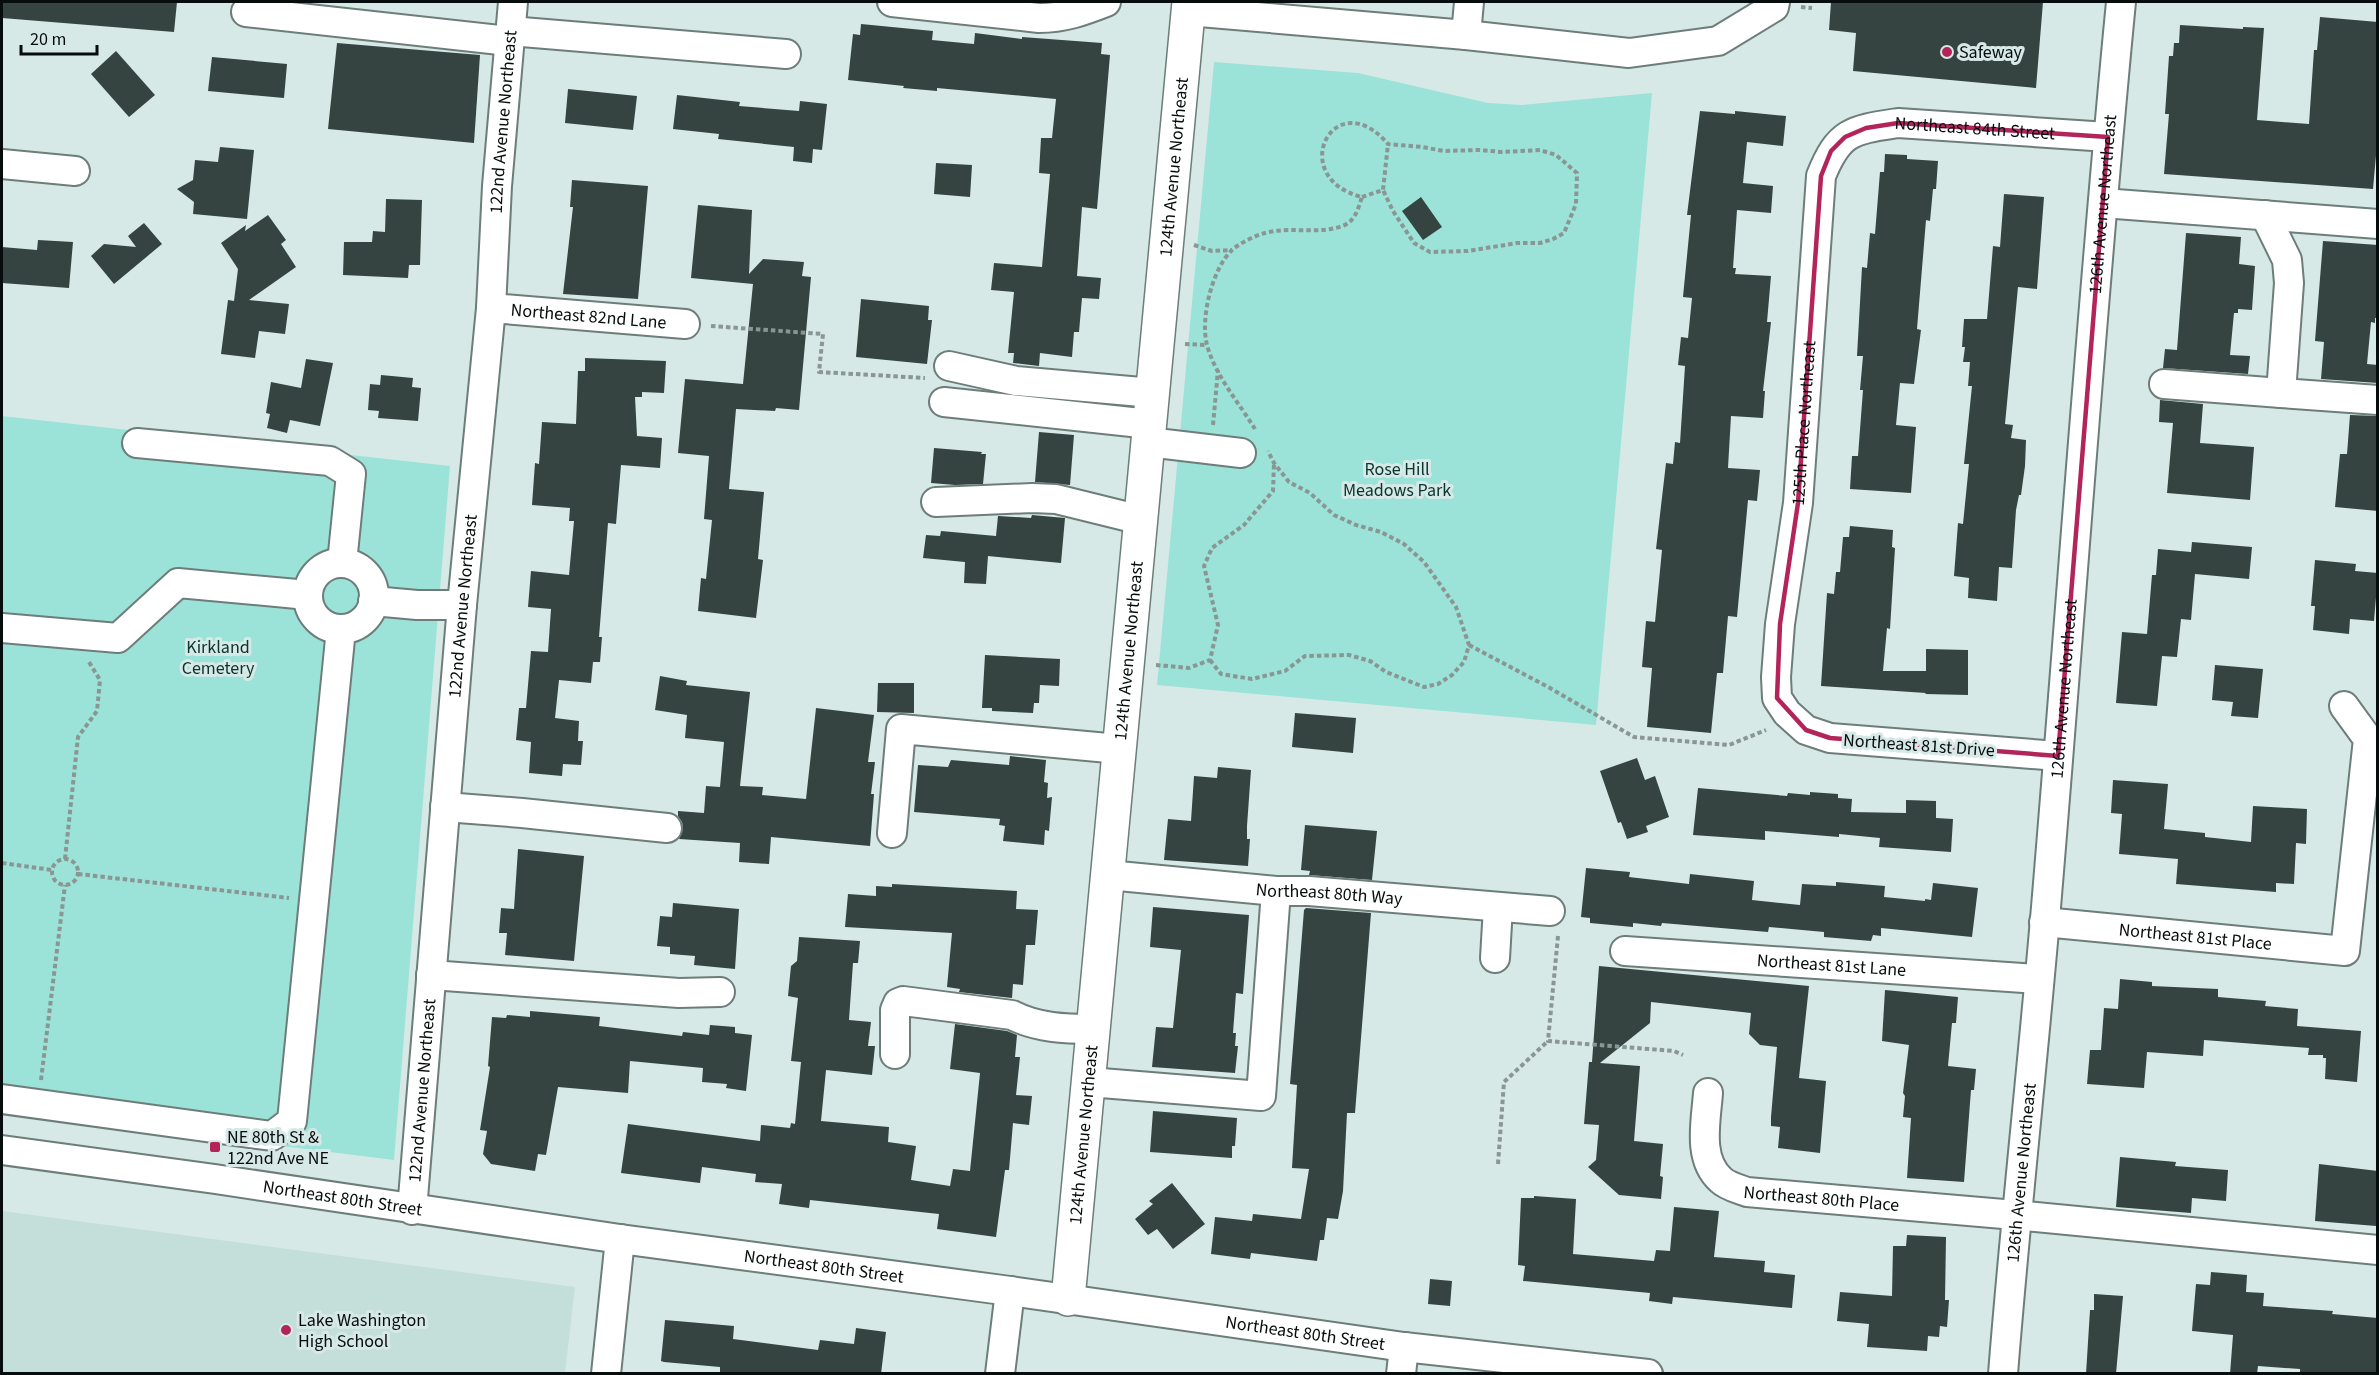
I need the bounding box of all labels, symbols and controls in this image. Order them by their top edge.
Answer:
scale bar [21,18,98,56]
text: 20 m [30,27,66,52]
street label: 122nd Avenue Northeast [484,29,524,214]
place label: Safeway [1959,40,2023,65]
marker: Safeway [1940,45,1954,59]
street label: 124th Avenue Northeast [1153,76,1195,258]
street label: Northeast 84th Street [1894,111,2056,146]
street label: 126th Avenue Northeast [2083,113,2123,295]
street label: Northeast 82nd Lane [510,298,668,335]
street label: 125th Place Northeast [1786,340,1822,507]
park label: Rose Hill Meadows Park [1343,457,1451,503]
street label: 122nd Avenue Northeast [442,513,484,699]
street label: 124th Avenue Northeast [1108,560,1150,742]
street label: 126th Avenue Northeast [2045,598,2084,779]
park label: Kirkland Cemetery [182,635,255,681]
street label: Northeast 81st Drive [1842,728,1996,763]
street label: Northeast 80th Way [1255,877,1404,912]
street label: Northeast 81st Place [2118,917,2273,957]
street label: Northeast 81st Lane [1756,948,1907,983]
street label: 122nd Avenue Northeast [402,998,442,1183]
street label: 124th Avenue Northeast [1063,1044,1105,1226]
street label: 126th Avenue Northeast [2001,1082,2043,1264]
place label: NE 80th St & 122nd Ave NE [227,1125,329,1171]
marker: NE 80th St & 122nd Ave NE [208,1140,222,1154]
street label: Northeast 80th Street [261,1174,424,1223]
street label: Northeast 80th Place [1742,1180,1900,1218]
street label: Northeast 80th Street [742,1244,905,1290]
place label: Lake Washington High School [298,1308,426,1354]
street label: Northeast 80th Street [1224,1310,1386,1357]
marker: Lake Washington High School [279,1323,293,1337]

